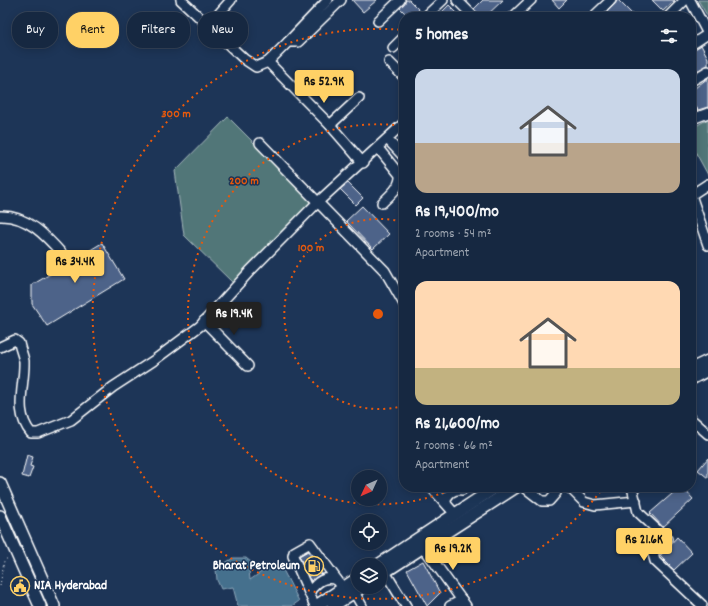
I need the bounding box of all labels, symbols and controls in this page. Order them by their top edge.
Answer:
chip: Buy [12,12,58,48]
chip: Rent [66,12,119,48]
chip: Filters [127,12,190,48]
chip: New [198,12,248,48]
text: 5 homes [415,24,468,48]
icon: filters [658,25,680,47]
pin: Rs 52.9K [283,70,365,104]
text: Rs 52.9K [304,73,344,92]
icon: home [512,95,584,167]
text: 300 m [161,106,191,123]
text: 200 m [229,173,259,190]
text: Rs 19,400/mo [415,201,499,225]
text: 2 rooms · 54 m² [415,225,491,244]
text: 100 m [298,240,324,257]
text: Apartment [415,244,469,263]
pin: Rs 34.4K [34,250,116,284]
text: Rs 34.4K [55,253,95,272]
pin: Rs 19.4K [193,302,275,336]
text: Rs 19.4K [215,305,253,324]
centre of rings [371,307,385,321]
icon: home [512,307,584,379]
text: Rs 21,600/mo [415,413,500,437]
text: 2 rooms · 66 m² [415,437,493,456]
text: Apartment [415,456,469,475]
north arrow [351,470,387,506]
map controls [351,470,387,594]
button: locate [351,514,387,550]
pin: Rs 21.6K [603,528,685,562]
text: Rs 21.6K [625,531,663,550]
pin: Rs 19.2K [412,537,494,571]
text: Rs 19.2K [434,540,472,559]
fuel station icon: Bharat Petroleum [303,555,325,577]
place label: Bharat Petroleum [213,557,300,576]
button: layers [351,558,387,594]
public building icon: NIA Hyderabad [9,575,31,597]
place label: NIA Hyderabad [34,577,107,596]

